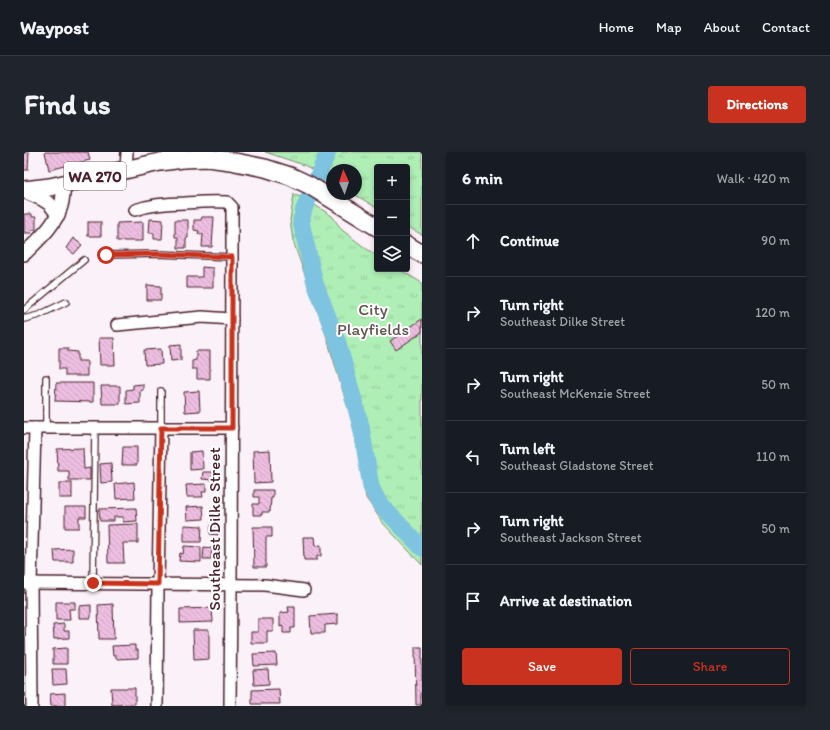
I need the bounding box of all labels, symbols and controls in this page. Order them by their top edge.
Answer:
text: Waypost [20,16,89,39]
text: Home [599,19,634,36]
text: Map [656,19,682,36]
text: About [704,19,740,36]
text: Contact [762,19,810,36]
button: Directions [708,86,806,123]
text: Find us [24,87,111,121]
road number: WA 270 [64,162,126,190]
north arrow [326,164,362,200]
map controls [374,164,410,272]
button: + [374,164,410,200]
text: 6 min [462,168,503,188]
text: Walk · 420 m [717,171,790,186]
button: − [374,200,410,236]
icon: ahead [462,230,484,252]
text: Continue [500,232,559,250]
text: 90 m [761,233,790,248]
button: layers [374,236,410,272]
route start [97,246,115,264]
text: Turn right [500,296,564,314]
park label: City Playfields [337,299,409,339]
icon: right [462,302,484,324]
text: 120 m [755,305,790,320]
text: Southeast Dilke Street [500,314,625,329]
text: Turn right [500,368,564,386]
icon: right [462,374,484,396]
text: 50 m [761,377,790,392]
text: Southeast McKenzie Street [500,386,650,401]
text: Turn left [500,440,555,458]
icon: left [462,446,484,468]
street label: Southeast Dilke Street [204,447,224,611]
text: 110 m [756,449,790,464]
text: Southeast Gladstone Street [500,458,654,473]
text: Turn right [500,512,564,530]
icon: right [462,518,484,540]
text: 50 m [761,521,790,536]
text: Southeast Jackson Street [500,530,642,545]
route end [84,574,102,592]
icon: arrive [462,590,484,612]
text: Arrive at destination [500,592,632,610]
button: Save [462,648,622,685]
button: Share [630,648,790,685]

